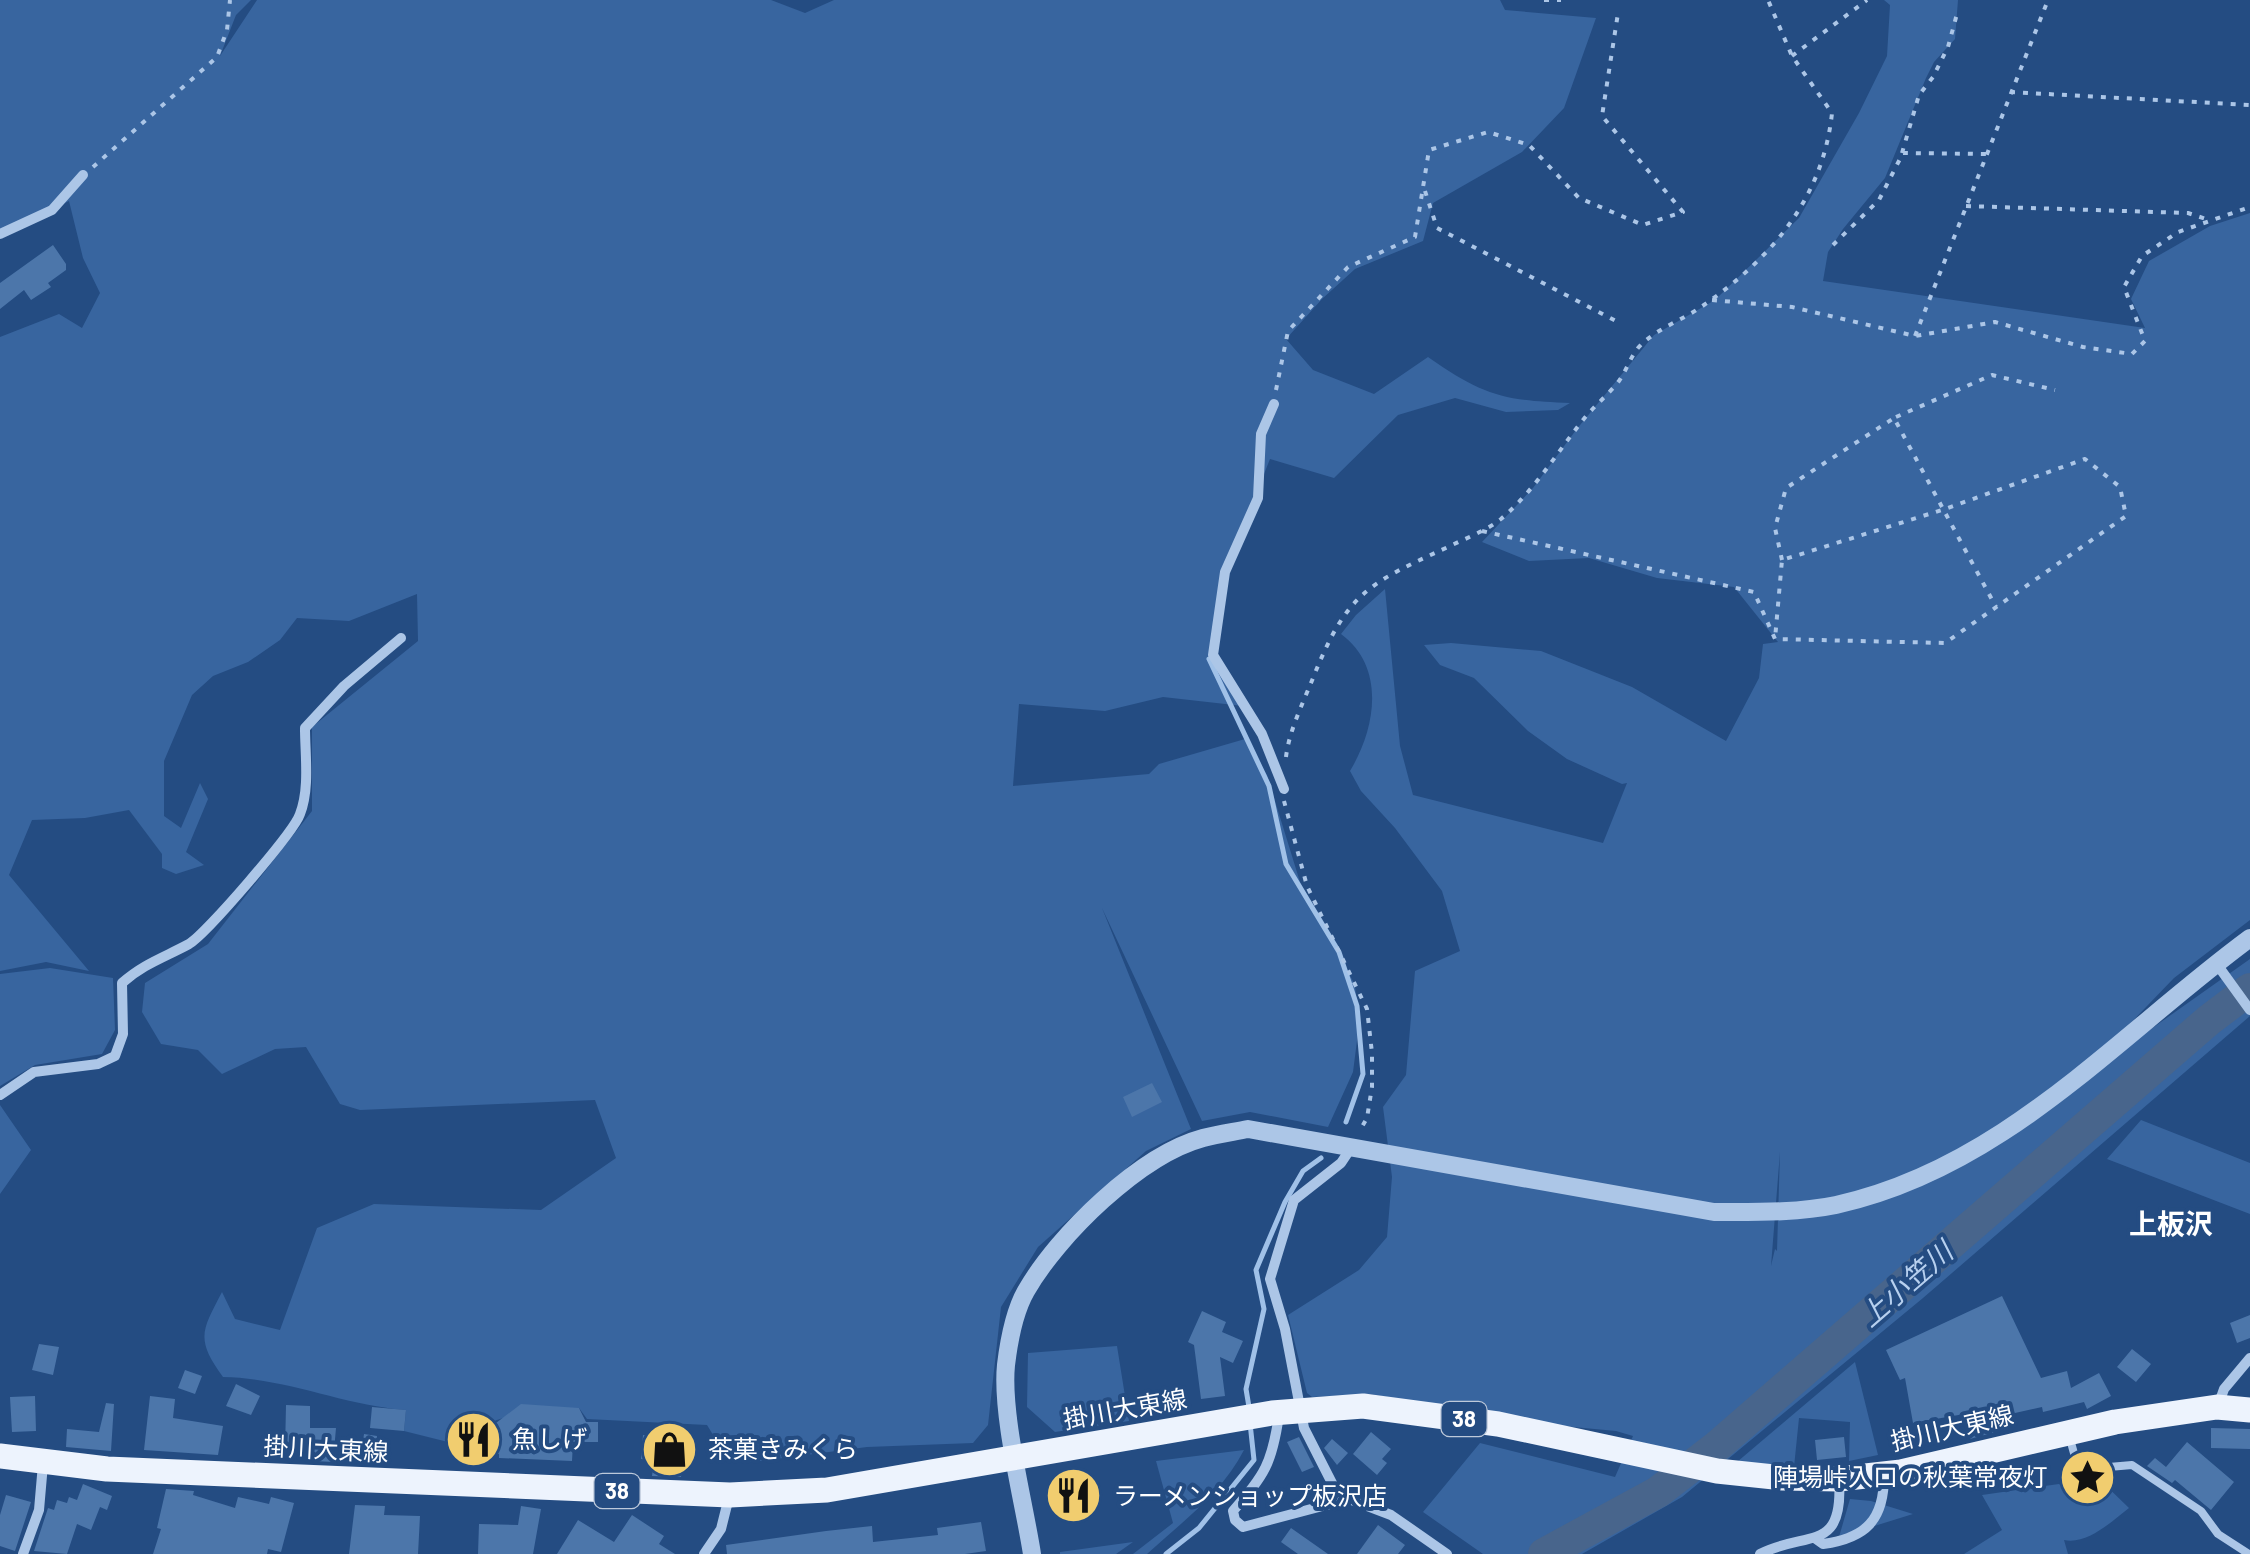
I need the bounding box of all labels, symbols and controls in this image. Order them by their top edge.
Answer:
district label: 上板沢 [2129,1206,2213,1240]
water label: 上小笠川 [1852,1232,1961,1333]
street label: 掛川大東線 [1061,1382,1189,1434]
street label: 掛川大東線 [1887,1398,2016,1456]
road number: 38 [1442,1402,1486,1436]
restaurant icon: 魚しげ [443,1409,503,1469]
shop icon: 茶菓きみくら [639,1419,699,1479]
place label: 魚しげ [512,1423,587,1453]
street label: 掛川大東線 [263,1430,389,1466]
place label: 茶菓きみくら [708,1433,858,1463]
place icon: 陣場峠入口の秋葉常夜灯 [2057,1447,2117,1507]
place label: 陣場峠入口の秋葉常夜灯 [1773,1461,2048,1491]
restaurant icon: ラーメンショップ板沢店 [1044,1466,1104,1526]
road number: 38 [594,1474,640,1508]
place label: ラーメンショップ板沢店 [1113,1480,1387,1510]

